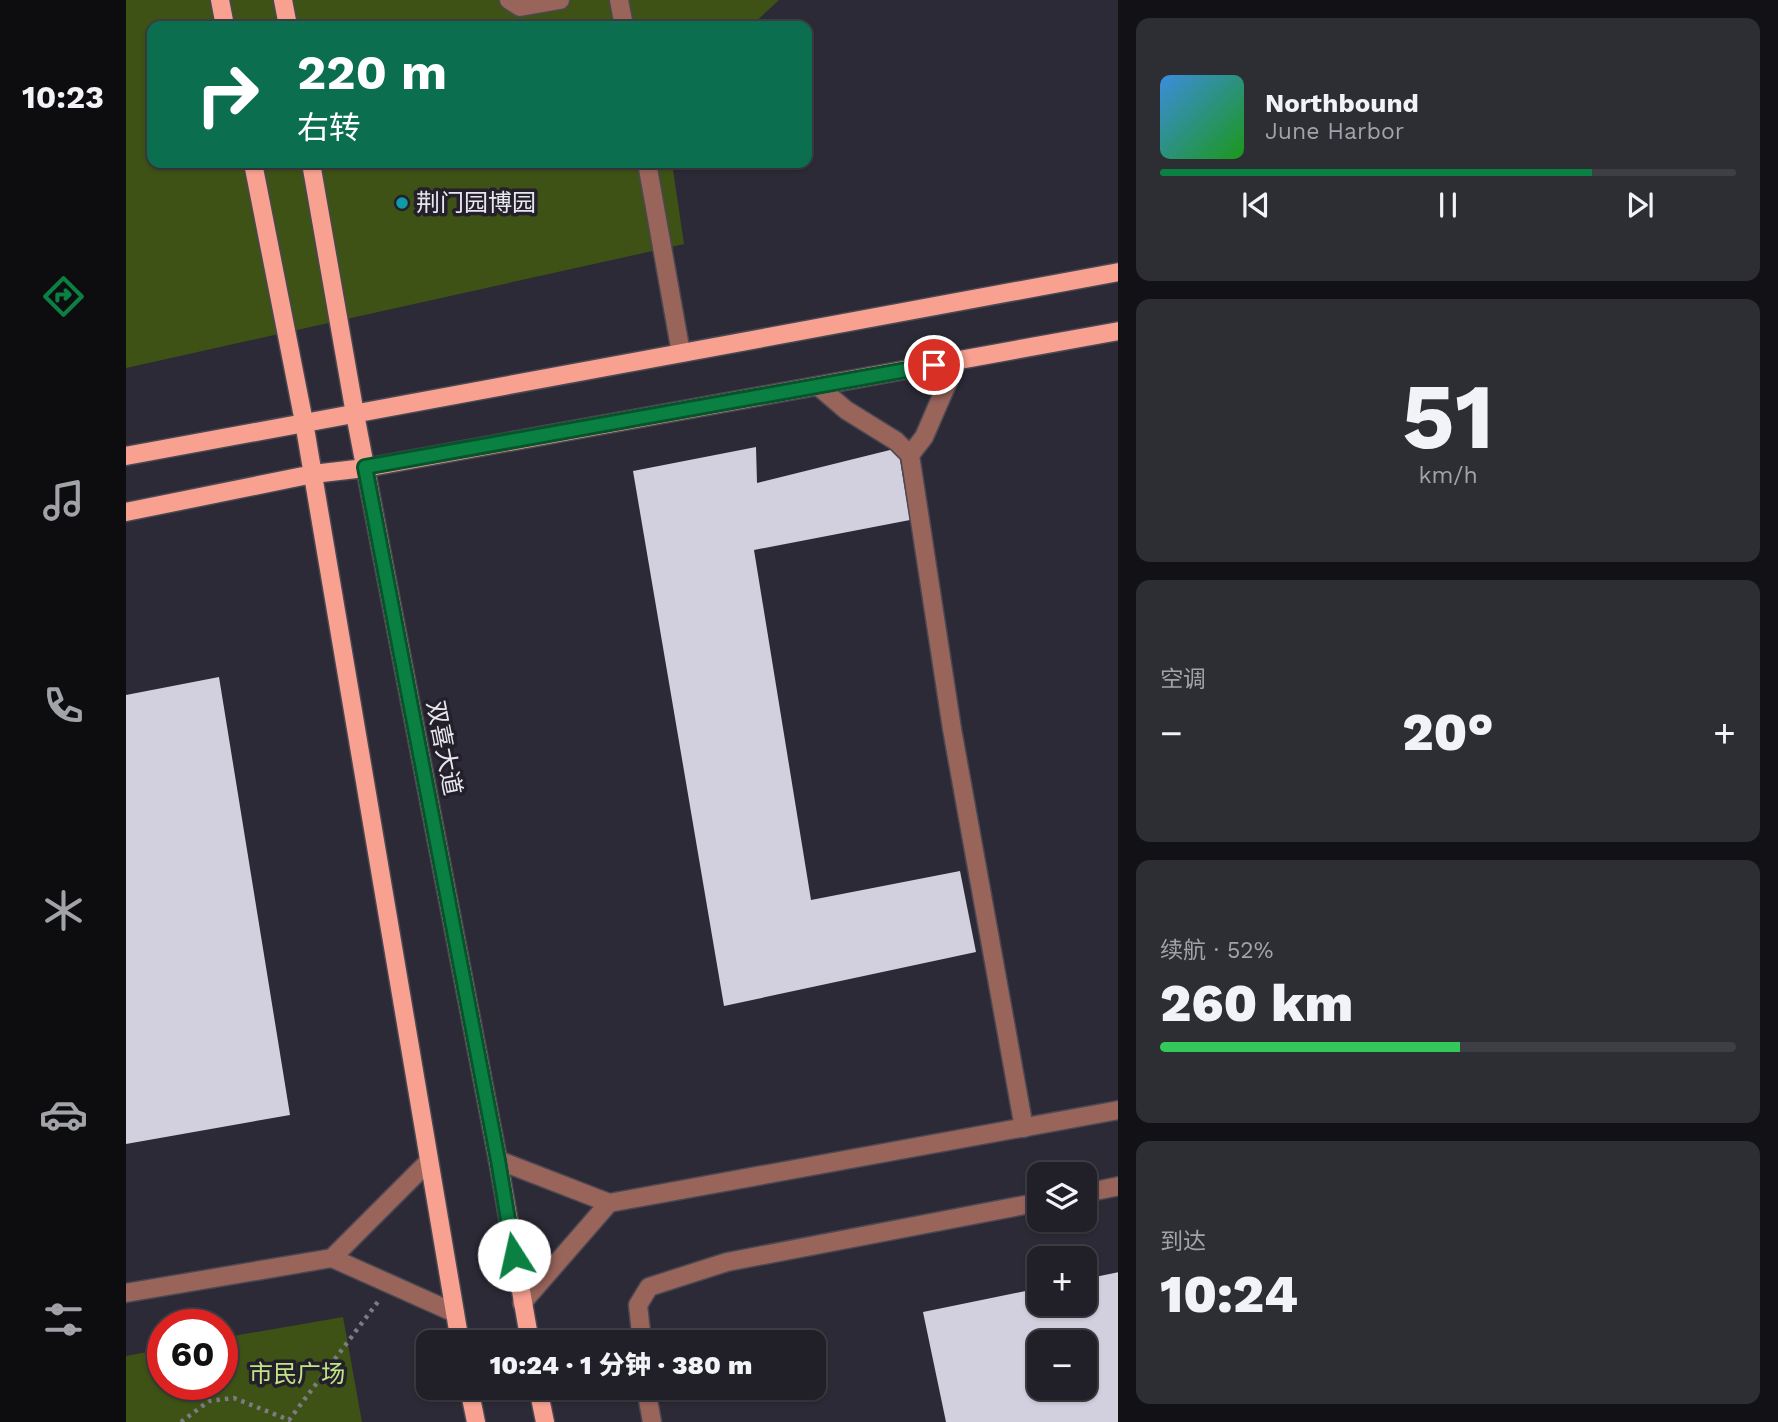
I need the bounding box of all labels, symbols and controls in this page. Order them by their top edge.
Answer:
text: 220 m [297,43,447,101]
icon: right [182,49,273,140]
text: 10:23 [22,78,104,116]
text: Northbound [1265,88,1419,118]
text: 右转 [297,109,361,147]
text: June Harbor [1265,118,1404,145]
icon: previous [1237,186,1275,224]
icon: pause [1429,186,1467,224]
icon: next [1621,186,1659,224]
place label: 荆门园博园 [416,189,536,217]
marker: 荆门园博园 [394,195,410,211]
icon: directions [39,272,88,321]
pin [904,335,964,395]
icon: arrive [915,346,953,384]
text: 51 [1402,363,1494,470]
text: km/h [1418,462,1478,489]
icon: music [39,476,88,525]
text: 空调 [1160,666,1206,693]
icon: phone [39,681,88,730]
street label: 双喜大道 [421,698,467,798]
text: 20° [1402,702,1494,763]
text: − [1160,711,1183,755]
text: + [1713,711,1736,755]
icon: climate [39,886,88,935]
text: 续航 · 52% [1160,937,1273,964]
text: 260 km [1160,973,1353,1034]
icon: car [39,1090,88,1139]
map controls [1027,1162,1097,1400]
button: layers [1027,1162,1097,1232]
position arrow [477,1218,551,1292]
text: 到达 [1160,1228,1206,1255]
button: + [1027,1246,1097,1316]
text: 10:24 [1160,1264,1298,1325]
icon: filters [39,1295,88,1344]
speed limit sign: 60 [147,1309,238,1400]
button: − [1027,1330,1097,1400]
text: 10:24 · 1 分钟 · 380 m [490,1350,752,1380]
park label: 市民广场 [249,1360,345,1388]

